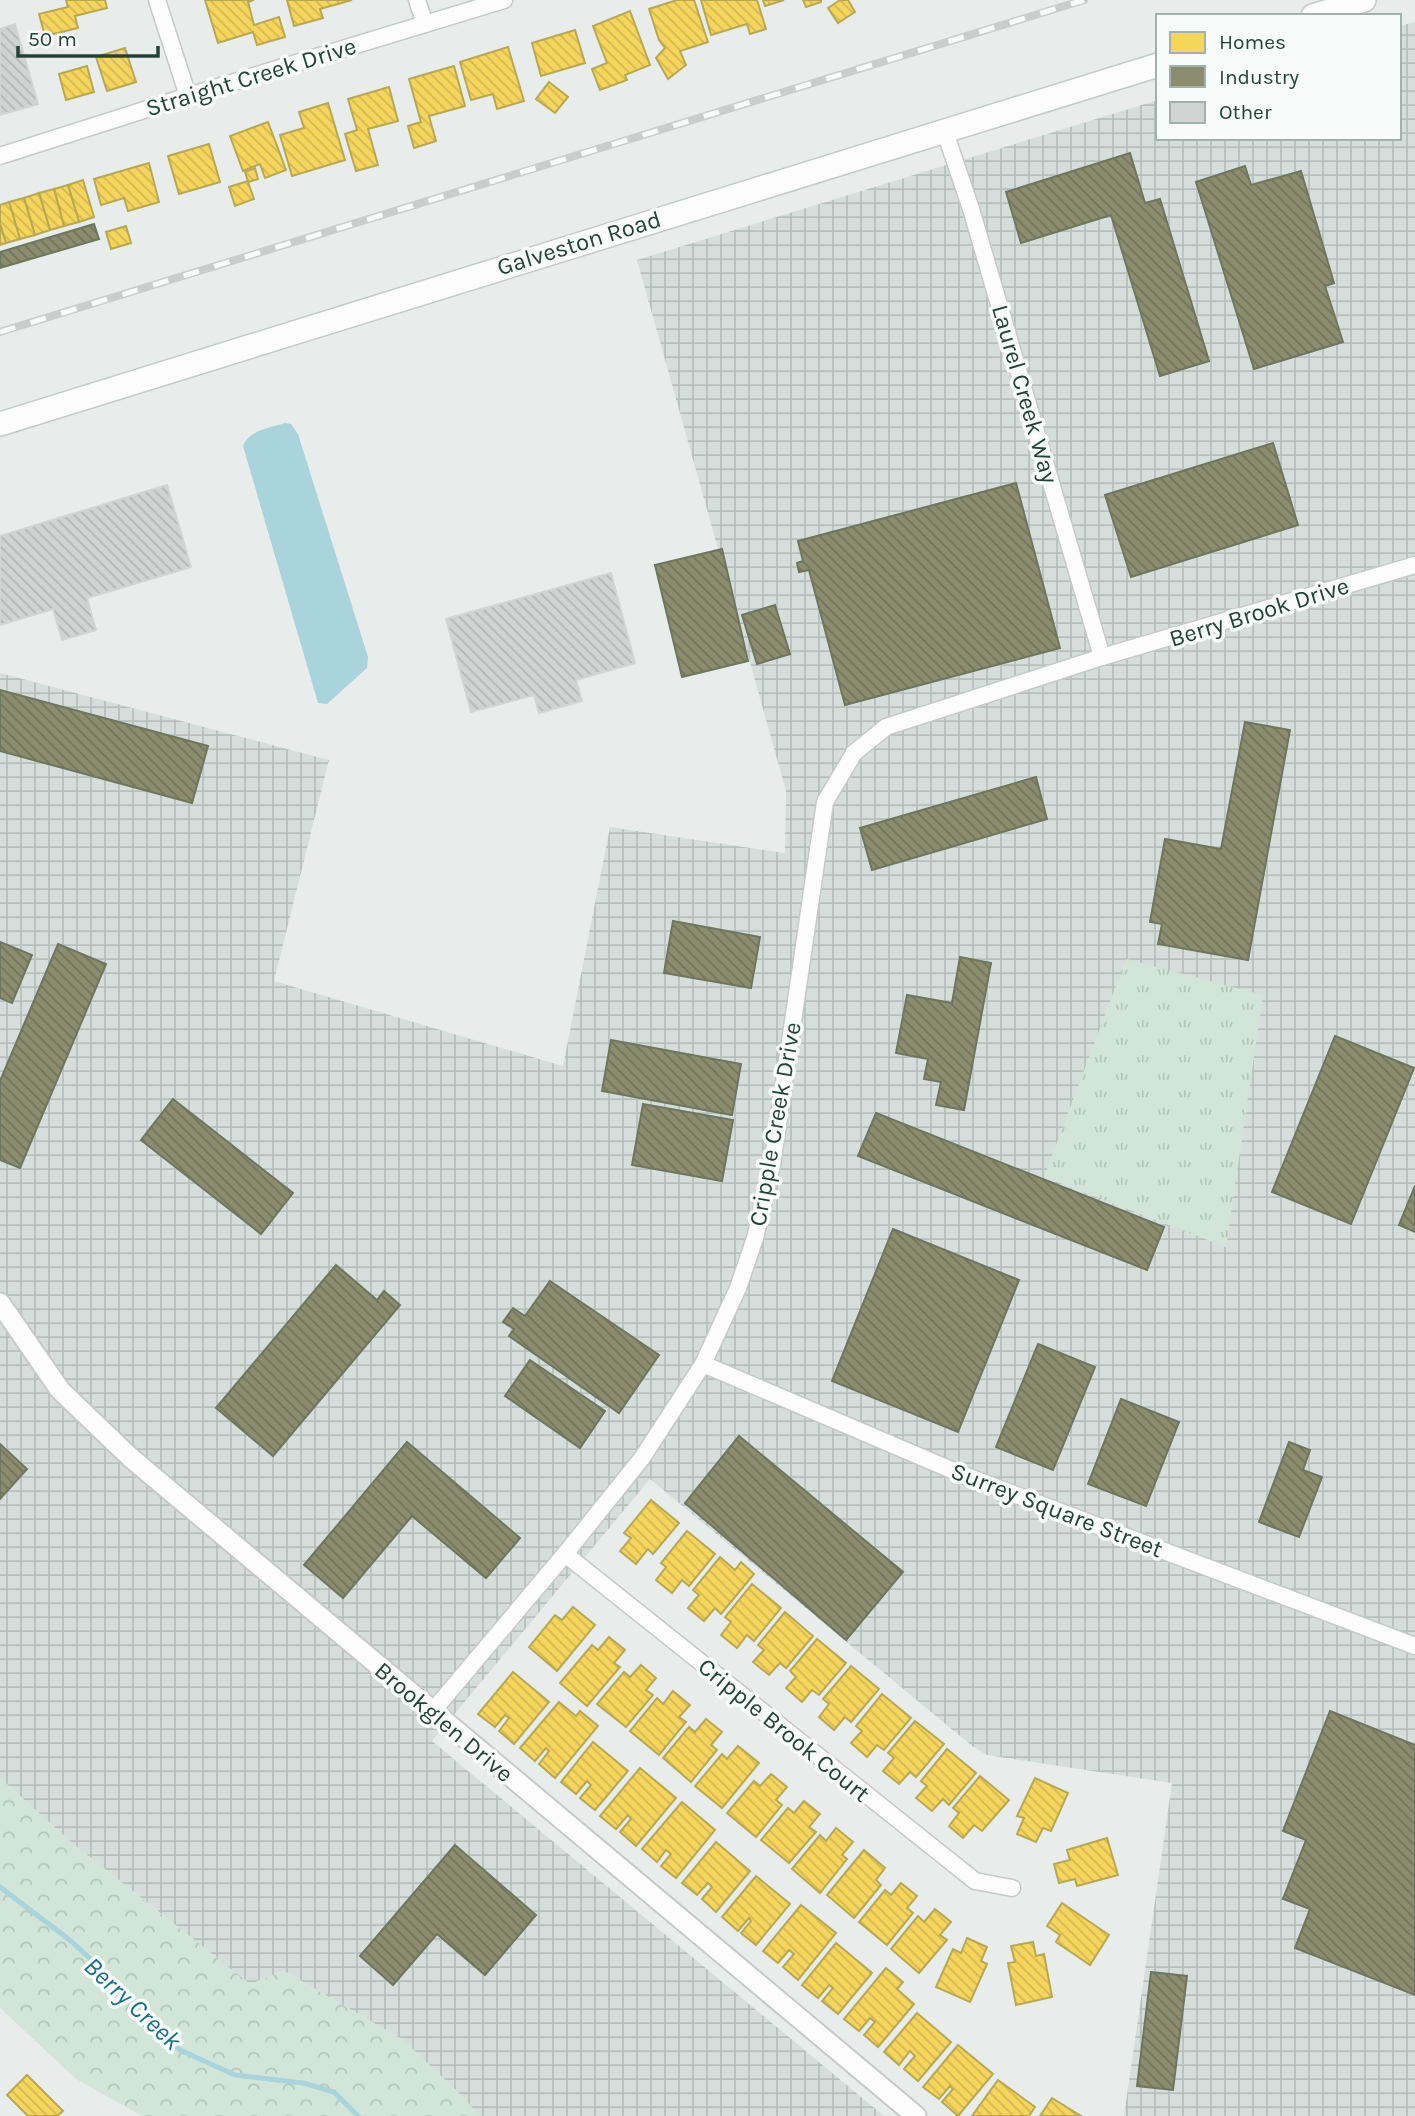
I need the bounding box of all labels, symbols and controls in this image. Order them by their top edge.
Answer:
scale bar [18,14,158,58]
legend [1156,14,1401,140]
text: 50 m [28,27,77,51]
text: Homes [1219,30,1286,54]
street label: Straight Creek Drive [142,32,360,122]
text: Industry [1219,65,1299,89]
text: Other [1219,100,1272,124]
street label: Galveston Road [494,205,664,281]
street label: Laurel Creek Way [986,301,1064,487]
street label: Berry Brook Drive [1166,571,1352,653]
street label: Cripple Creek Drive [743,1020,807,1228]
street label: Surrey Square Street [947,1457,1167,1563]
street label: Cripple Brook Court [693,1652,875,1808]
street label: Brookglen Drive [369,1656,519,1788]
water label: Berry Creek [78,1950,188,2057]

